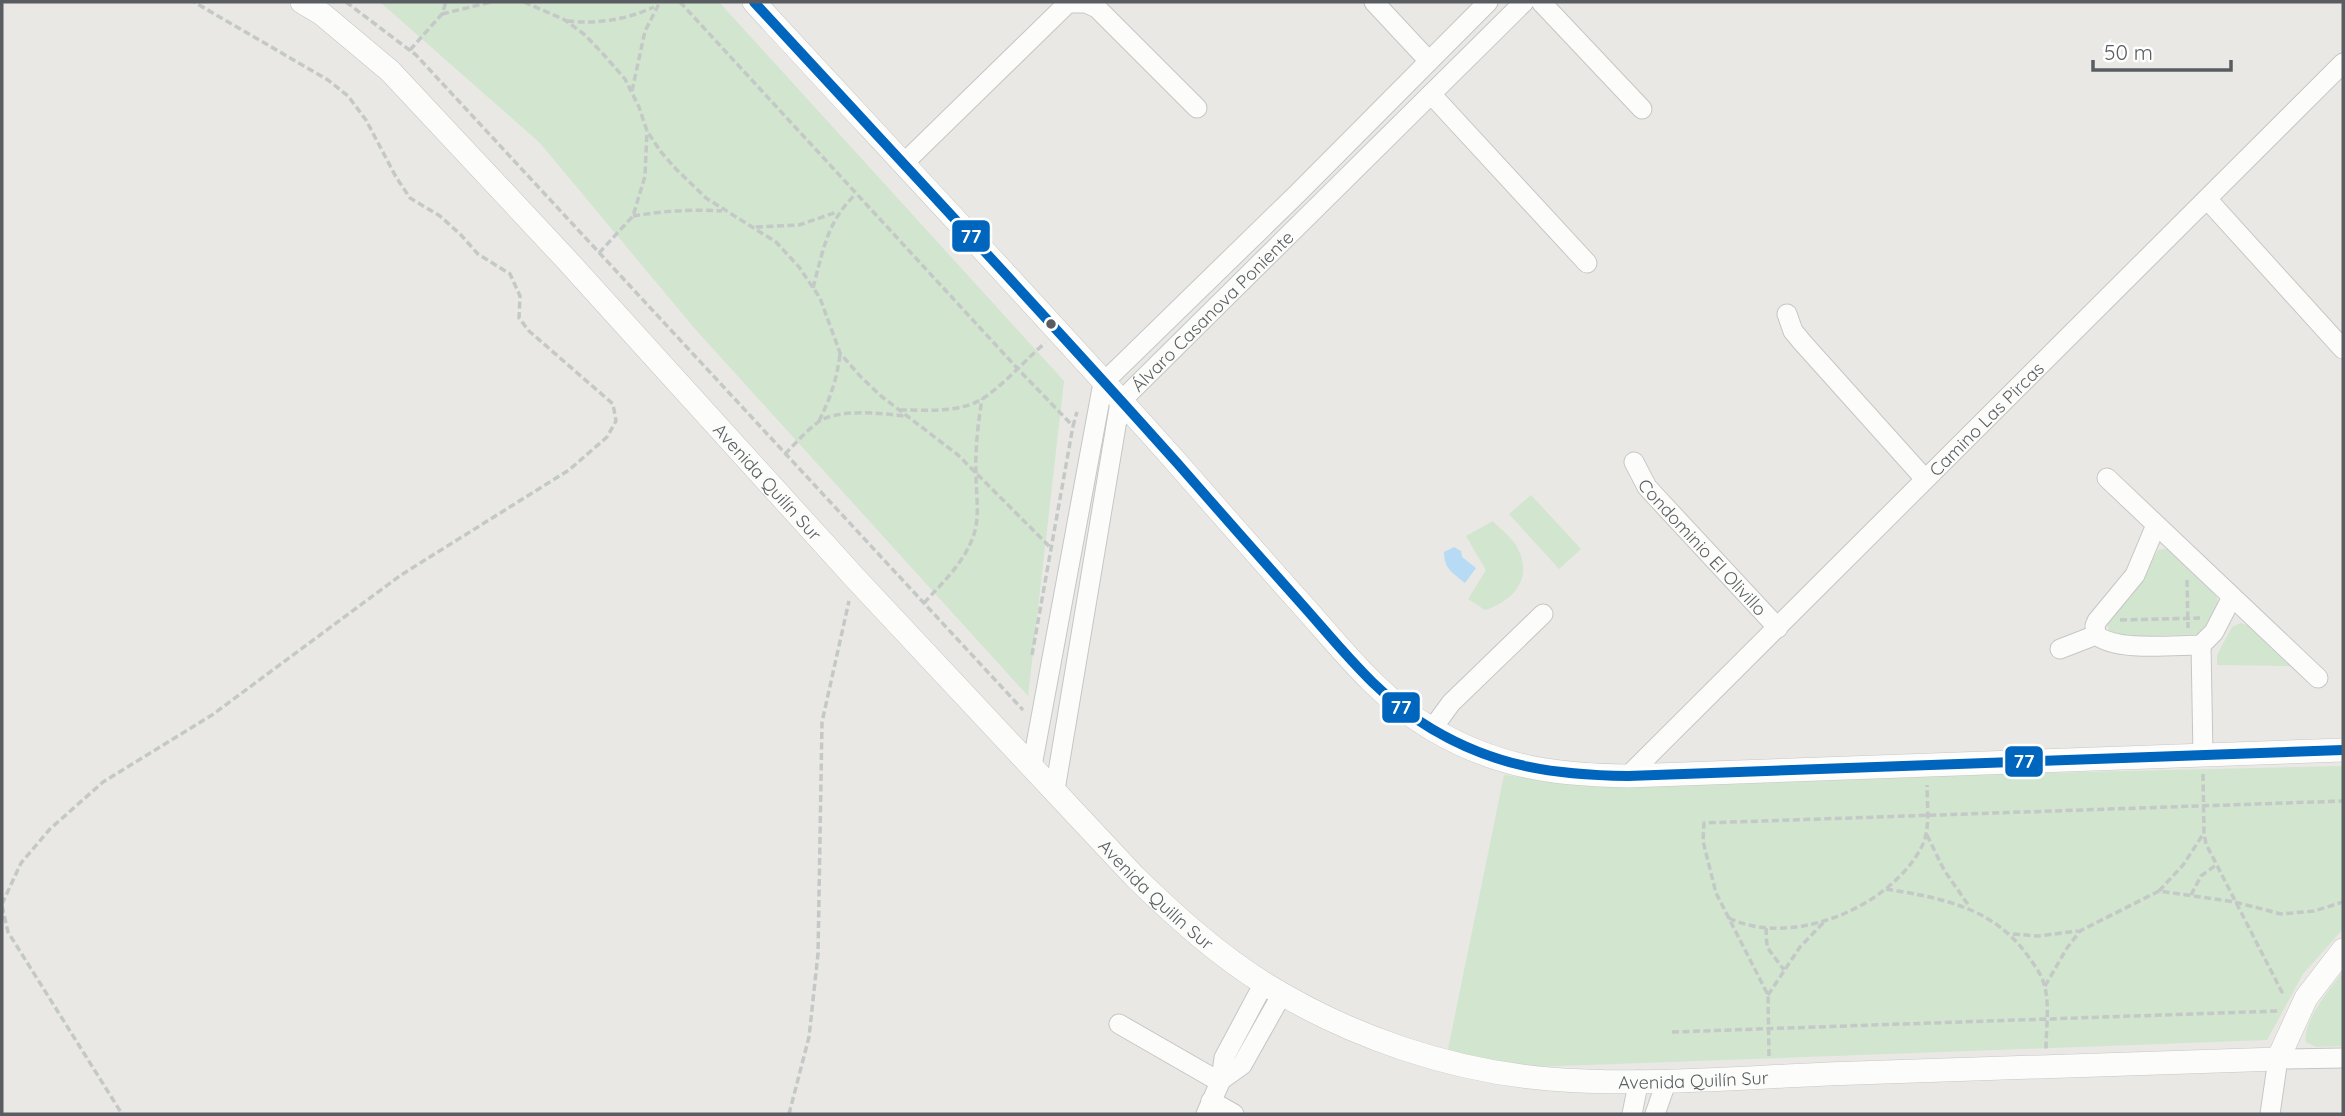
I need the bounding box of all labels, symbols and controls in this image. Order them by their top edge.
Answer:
scale bar [2093,28,2231,72]
text: 50 m [2104,39,2153,65]
line badge: 77 [951,219,991,253]
text: 77 [961,224,981,248]
street label: Álvaro Casanova Poniente [1126,225,1298,396]
unlabelled marker [1044,317,1058,331]
street label: Camino Las Pircas [1924,357,2049,481]
street label: Avenida Quilín Sur [709,418,827,545]
street label: Condominio El Olivillo [1633,475,1772,620]
line badge: 77 [1381,691,1421,724]
text: 77 [1391,695,1411,719]
line badge: 77 [2004,745,2044,778]
text: 77 [2014,749,2034,773]
street label: Avenida Quilín Sur [1094,834,1219,955]
street label: Avenida Quilín Sur [1618,1065,1769,1093]

